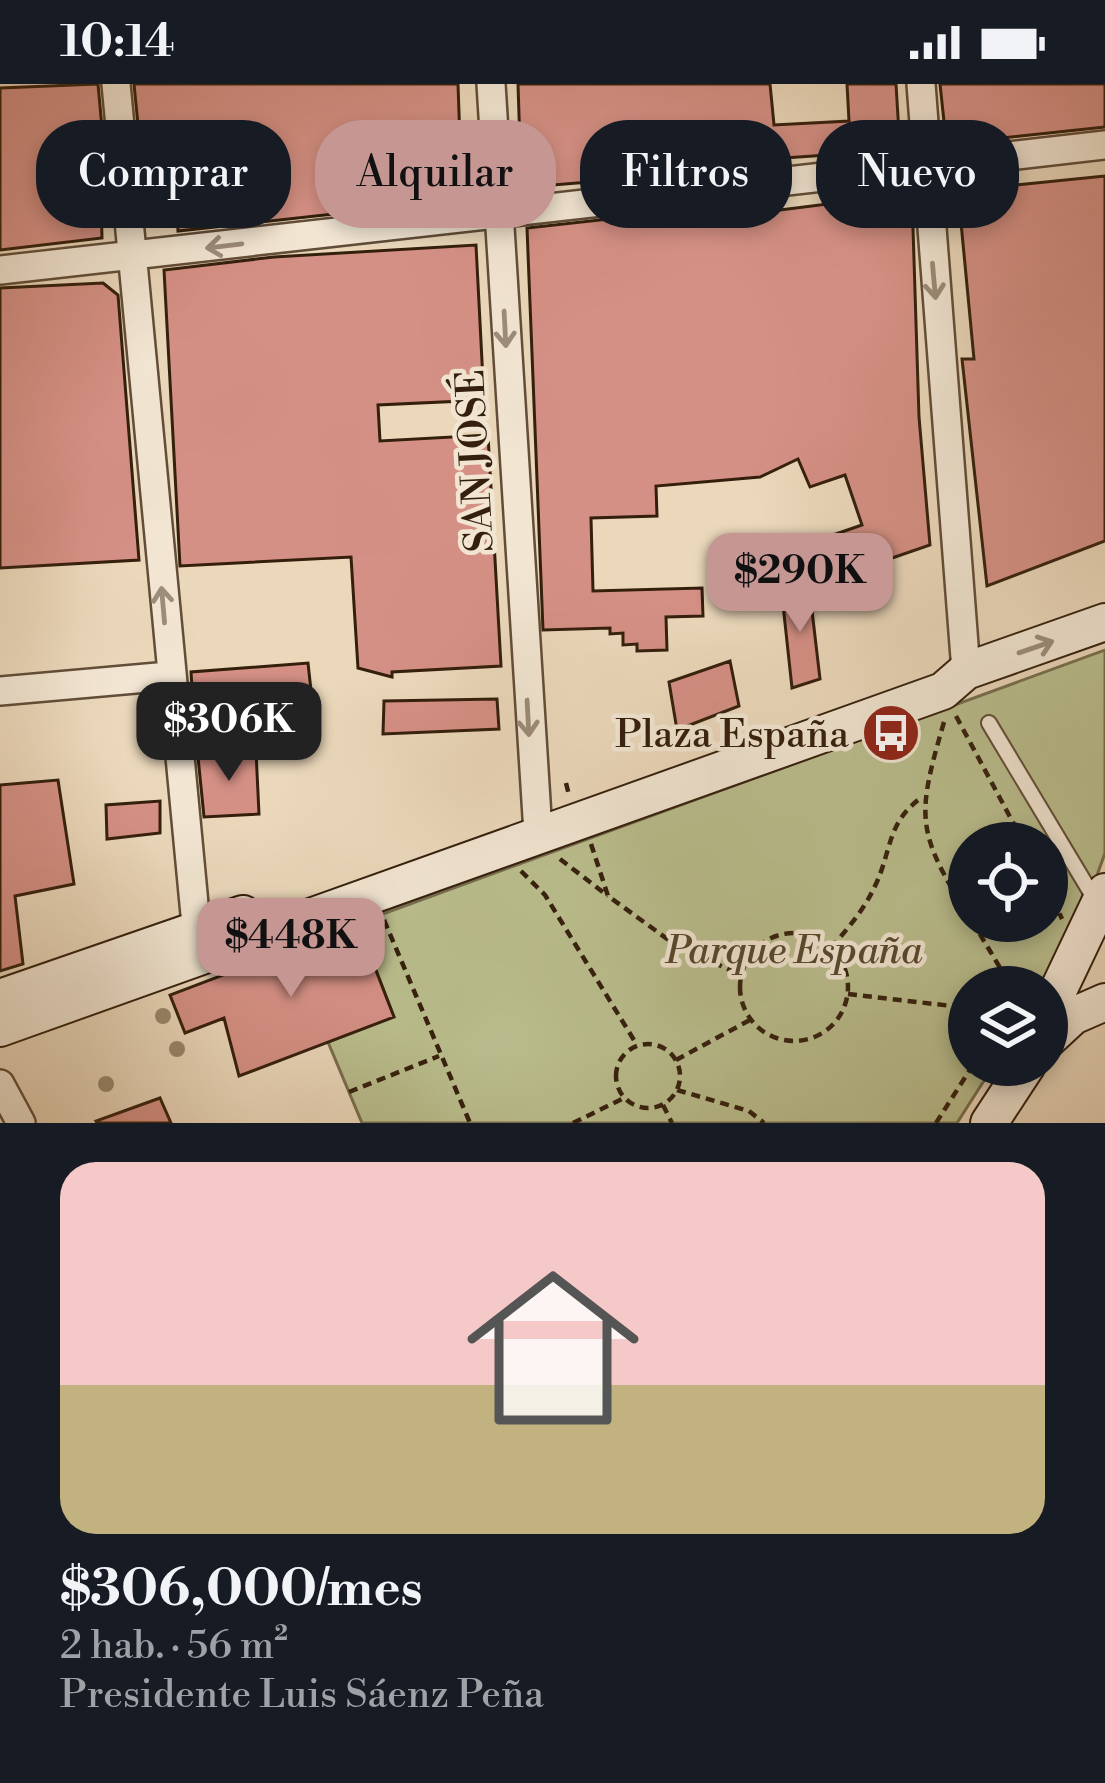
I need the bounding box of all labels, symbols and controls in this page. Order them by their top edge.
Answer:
text: 10:14 [60,14,175,71]
chip: Comprar [36,120,291,228]
chip: Alquilar [315,120,556,228]
chip: Filtros [580,120,792,228]
chip: Nuevo [816,120,1019,228]
one-way arrow [205,235,244,257]
one-way arrow [922,261,945,300]
one-way arrow [494,309,517,348]
street label: SAN JOSÉ [445,368,506,554]
pin: $290K [716,533,884,635]
text: $290K [734,547,866,596]
one-way arrow [151,586,174,625]
one-way arrow [1016,635,1053,656]
pin: $306K [145,682,313,784]
text: $306K [163,696,295,745]
one-way arrow [516,698,539,737]
bus stop icon: Plaza España [860,702,922,764]
place label: Plaza España [615,711,849,760]
map controls [948,822,1068,1086]
button: locate [948,822,1068,942]
pin: $448K [207,898,375,1000]
text: $448K [225,912,357,961]
park label: Parque España [665,927,923,976]
button: layers [948,966,1068,1086]
icon: home [445,1240,661,1456]
text: $306,000/mes [60,1558,423,1622]
text: 2 hab. · 56 m² [60,1622,288,1671]
text: Presidente Luis Sáenz Peña [60,1671,544,1720]

